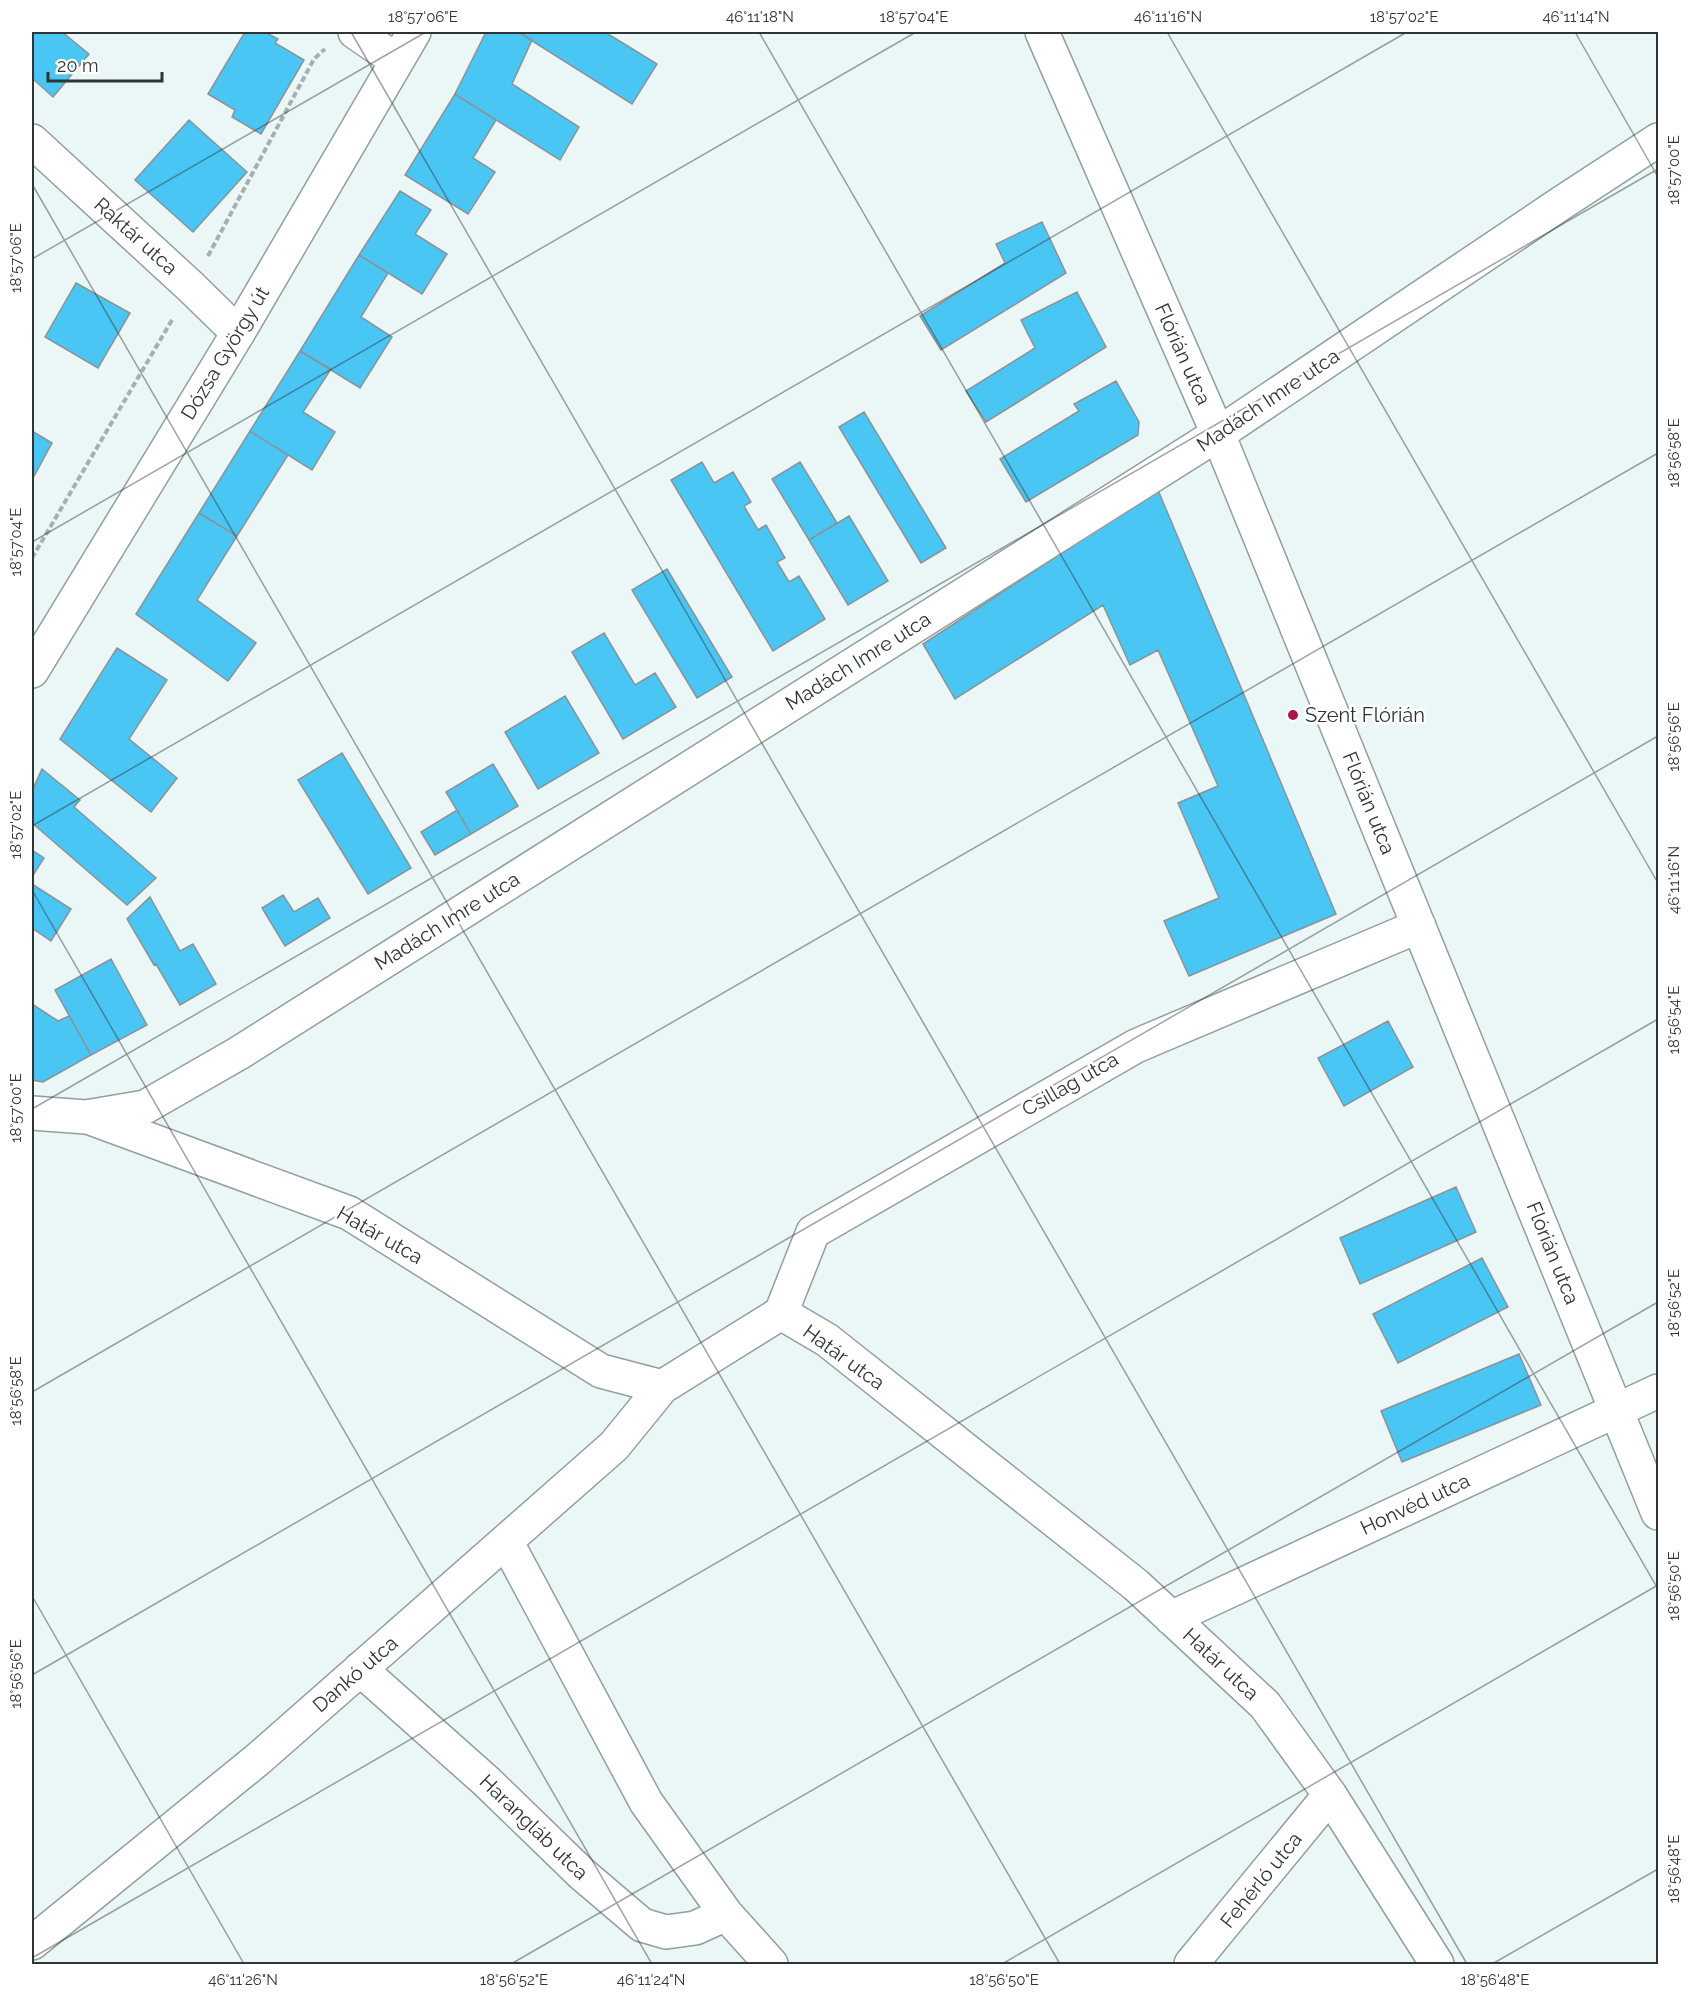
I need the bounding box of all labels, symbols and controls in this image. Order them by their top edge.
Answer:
text: 18°57'06"E [388,8,458,26]
text: 46°11'18"N [726,8,794,26]
text: 18°57'04"E [880,8,948,26]
text: 46°11'16"N [1134,8,1202,26]
text: 18°57'02"E [1370,8,1438,26]
text: 46°11'14"N [1542,8,1610,26]
scale bar [48,45,162,83]
text: 20 m [57,55,99,76]
text: 18°57'00"E [1665,135,1683,205]
street label: Raktár utca [89,192,183,280]
text: 18°57'06"E [7,223,25,293]
street label: Dózsa György út [176,282,274,424]
street label: Flórián utca [1150,300,1216,408]
street label: Madách Imre utca [1192,343,1344,457]
text: 18°56'58"E [1665,418,1683,488]
text: 18°57'04"E [7,508,25,576]
street label: Madách Imre utca [781,607,935,715]
text: 18°56'56"E [1665,702,1683,772]
place label: Szent Flórián [1305,703,1425,727]
marker: Szent Flórián [1286,708,1300,722]
street label: Flórián utca [1338,748,1400,858]
text: 18°57'02"E [7,791,25,859]
text: 46°11'16"N [1665,846,1683,914]
street label: Madách Imre utca [370,867,524,975]
text: 18°56'54"E [1665,986,1683,1054]
street label: Csillag utca [1018,1047,1122,1121]
text: 18°57'00"E [7,1073,25,1143]
street label: Flórián utca [1522,1198,1584,1308]
street label: Határ utca [333,1201,427,1269]
text: 18°56'52"E [1665,1269,1683,1337]
street label: Határ utca [799,1319,889,1395]
text: 18°56'58"E [7,1356,25,1426]
street label: Honvéd utca [1357,1468,1473,1540]
text: 18°56'50"E [1665,1551,1683,1621]
street label: Határ utca [1178,1623,1264,1705]
street label: Dankó utca [308,1631,402,1717]
text: 18°56'56"E [7,1639,25,1709]
street label: Harangláb utca [475,1769,593,1885]
street label: Fehérló utca [1215,1827,1307,1933]
text: 18°56'48"E [1665,1835,1683,1903]
text: 46°11'26"N [208,1971,278,1989]
text: 18°56'52"E [480,1971,548,1989]
text: 46°11'24"N [617,1971,685,1989]
text: 18°56'50"E [969,1971,1039,1989]
text: 18°56'48"E [1461,1971,1529,1989]

